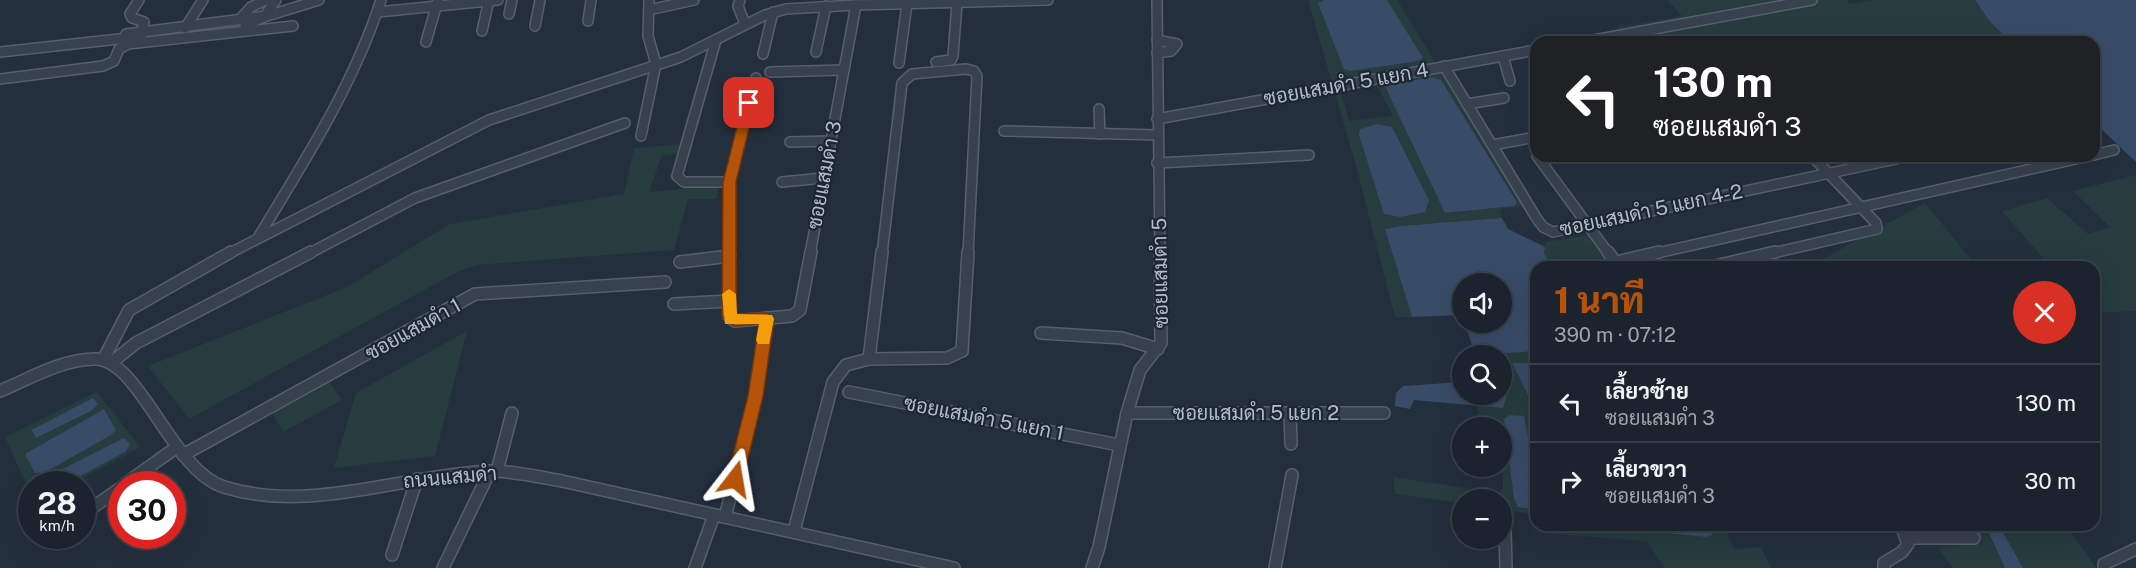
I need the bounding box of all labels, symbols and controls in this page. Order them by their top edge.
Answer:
text: 130 m [1653,57,1773,106]
street label: ซอยแสมดำ 5 แยก 4 [1262,58,1430,110]
icon: left [1554,60,1632,138]
pin [723,77,774,128]
icon: arrive [732,86,765,119]
text: ซอยแสมดำ 3 [1653,110,1801,142]
street label: ซอยแสมดำ 3 [802,119,846,231]
street label: ซอยแสมดำ 5 แยก 4-2 [1557,179,1745,241]
street label: ซอยแสมดำ 5 [1147,218,1173,328]
map controls [1452,273,1512,549]
button: sound [1452,273,1512,333]
text: 1 นาที [1554,279,1644,321]
button: close [2013,281,2076,344]
street label: ซอยแสมดำ 1 [361,293,465,365]
text: 390 m · 07:12 [1554,323,1676,347]
button: search [1452,345,1512,405]
text: เลี้ยวซ้าย [1605,378,1689,404]
icon: left [1554,387,1587,420]
text: 130 m [2015,390,2076,416]
street label: ซอยแสมดำ 5 แยก 1 [902,391,1066,445]
street label: ซอยแสมดำ 5 แยก 2 [1173,401,1339,425]
text: ซอยแสมดำ 3 [1605,406,1715,430]
button: + [1452,417,1512,477]
position arrow [703,447,767,511]
text: เลี้ยวขวา [1605,456,1687,482]
street label: ถนนแสมดำ [402,461,498,493]
icon: right [1554,465,1587,498]
text: 30 m [2024,468,2076,494]
speed limit sign: 30 [108,471,186,549]
text: ซอยแสมดำ 3 [1605,484,1715,508]
text: 28 [37,485,77,521]
button: − [1452,489,1512,549]
text: km/h [39,517,75,534]

